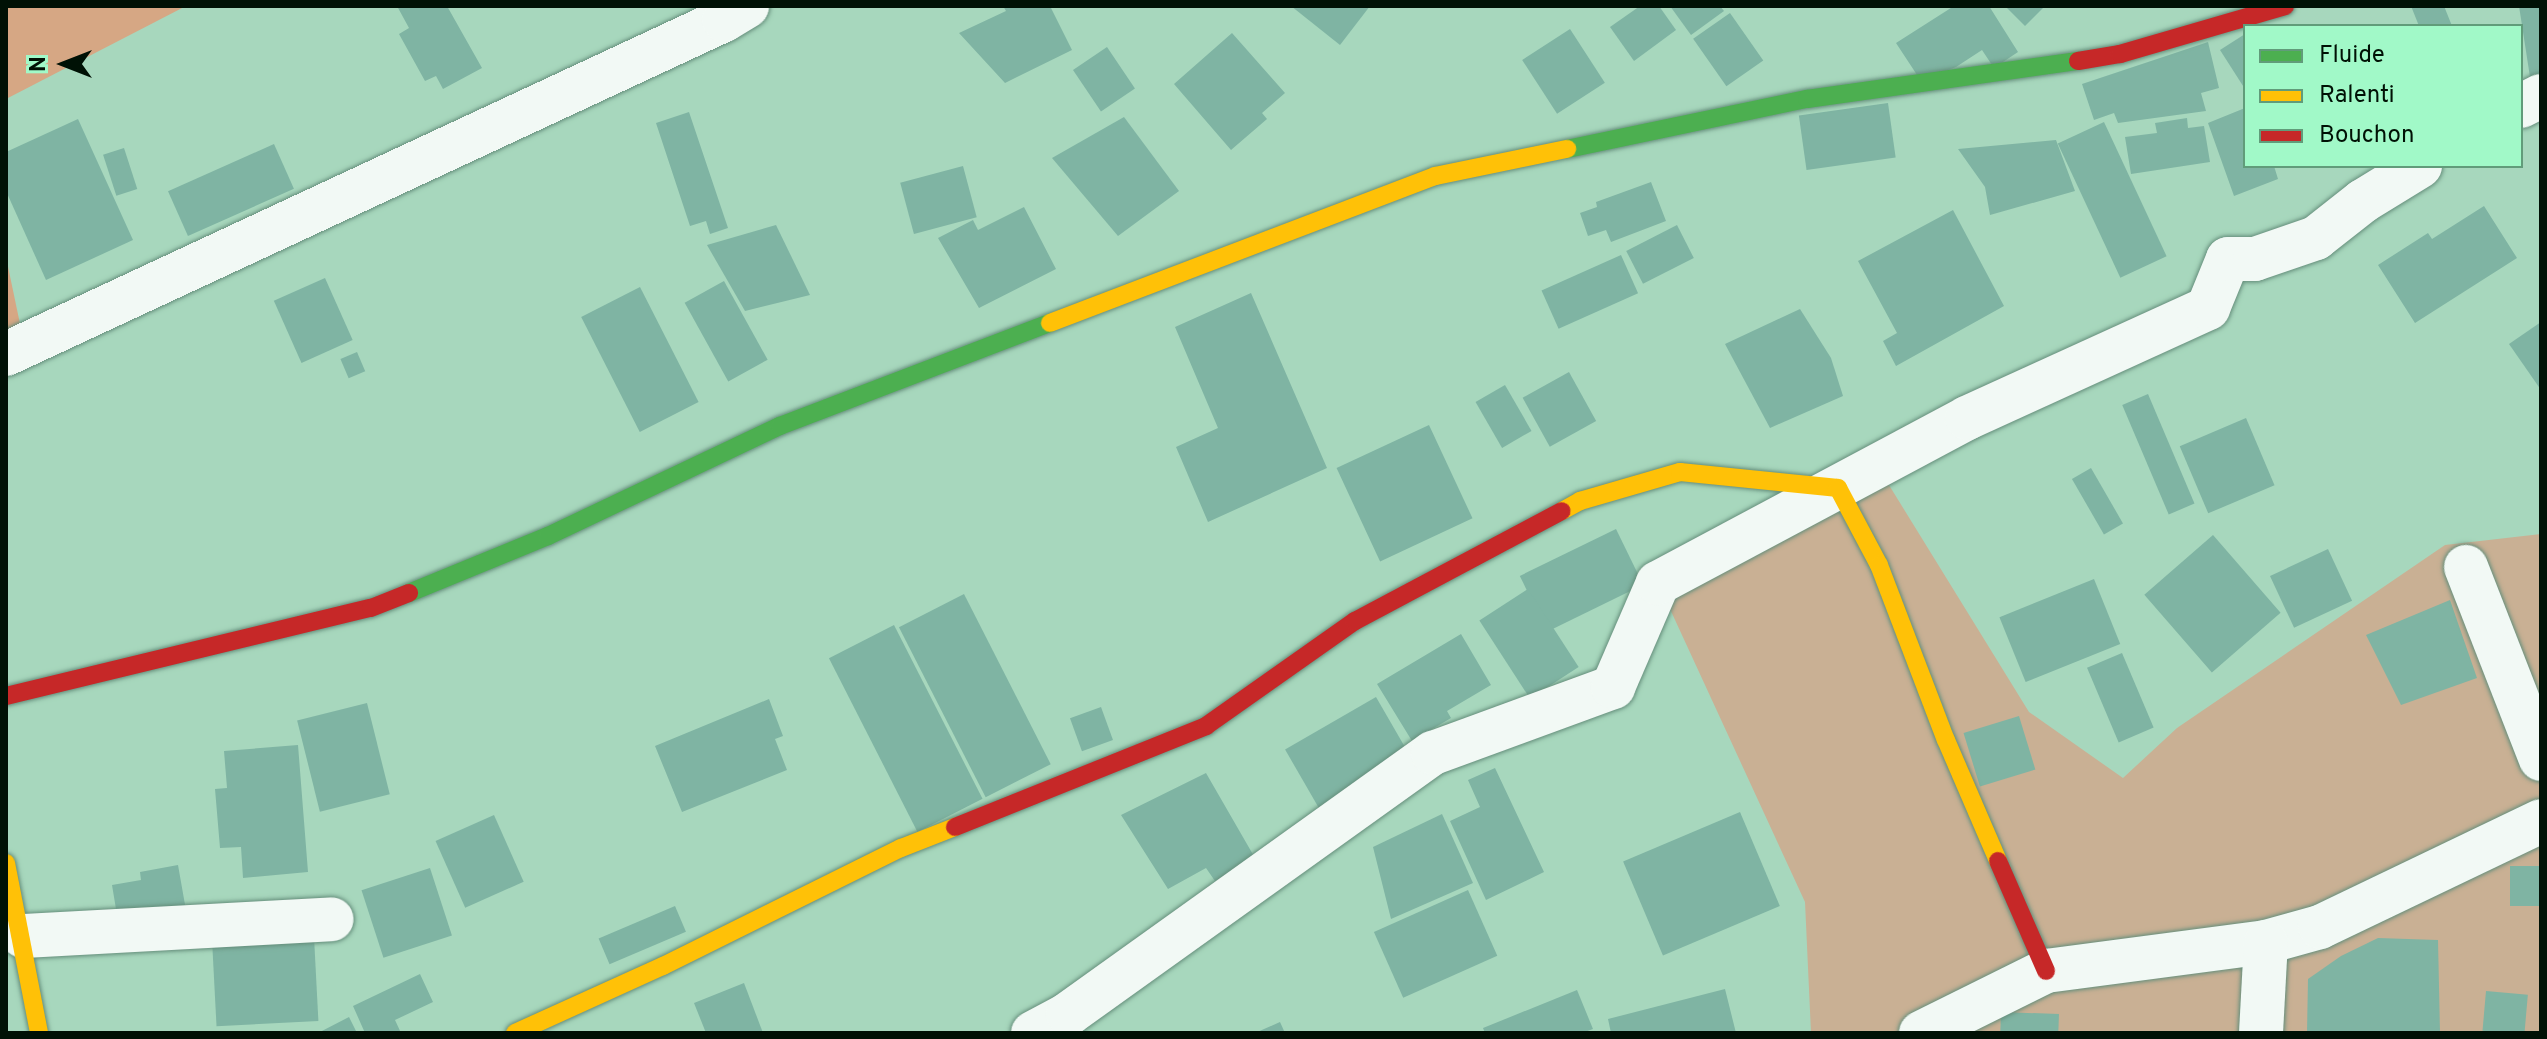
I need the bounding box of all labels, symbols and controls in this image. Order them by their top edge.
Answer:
north arrow [24,24,104,104]
legend [2243,24,2523,168]
text: Fluide [2319,41,2385,71]
text: N [26,56,53,72]
text: Ralenti [2319,81,2395,111]
text: Bouchon [2319,121,2414,151]

